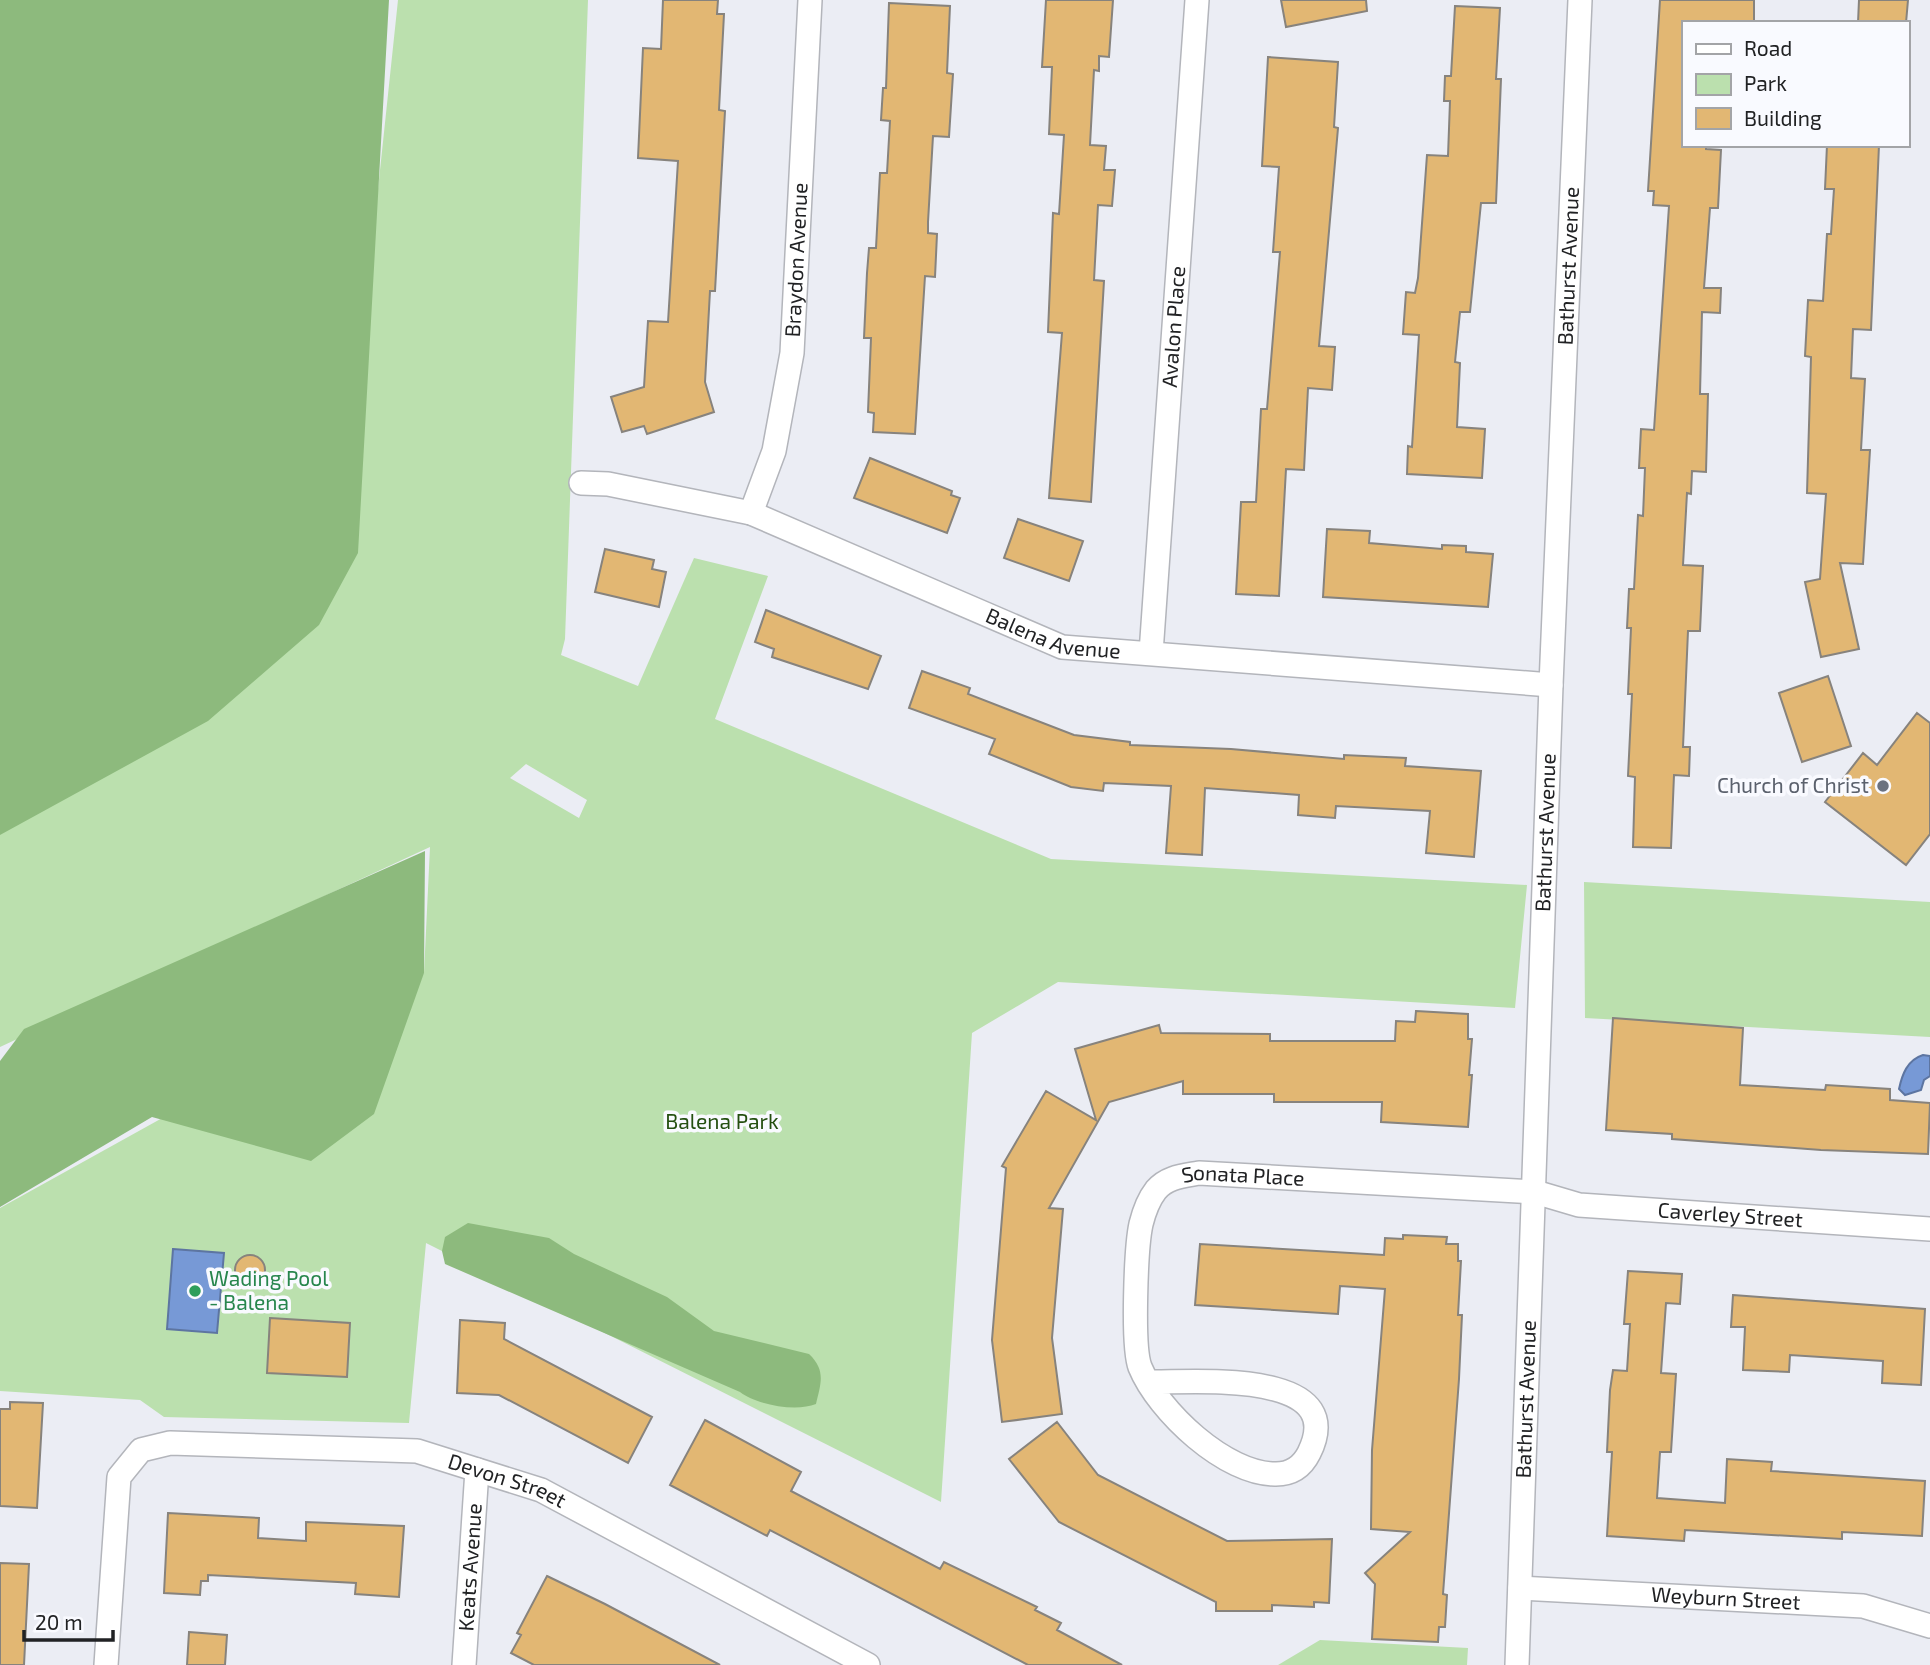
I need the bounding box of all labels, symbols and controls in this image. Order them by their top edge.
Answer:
legend [1682,21,1909,147]
text: Road [1744,35,1792,60]
text: Park [1744,70,1787,95]
text: Building [1744,105,1822,130]
street label: Braydon Avenue [779,182,812,338]
street label: Bathurst Avenue [1551,186,1583,346]
street label: Avalon Place [1156,265,1189,388]
street label: Balena Avenue [983,602,1122,663]
street label: Bathurst Avenue [1529,753,1560,912]
place label: Church of Christ [1717,772,1869,797]
marker: Church of Christ [1875,778,1891,794]
park label: Balena Park [665,1108,779,1133]
street label: Sonata Place [1179,1159,1305,1190]
street label: Caverley Street [1657,1196,1804,1231]
place label: Wading Pool - Balena [209,1265,329,1314]
marker: Wading Pool - Balena [187,1283,203,1299]
street label: Bathurst Avenue [1509,1319,1540,1479]
street label: Devon Street [445,1448,571,1512]
street label: Keats Avenue [452,1502,486,1632]
street label: Weyburn Street [1650,1581,1801,1614]
scale bar [24,1598,114,1642]
text: 20 m [35,1609,83,1634]

